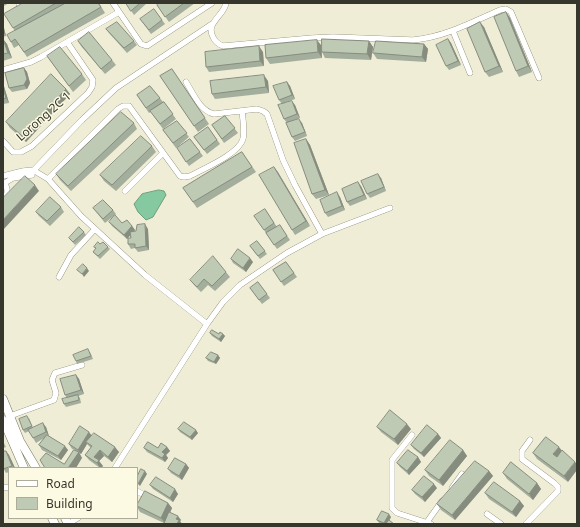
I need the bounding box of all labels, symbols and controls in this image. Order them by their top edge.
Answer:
street label: Lorong 2C 1 [14,89,74,145]
legend [8,467,138,519]
text: Road [46,475,75,492]
text: Building [46,495,93,512]

